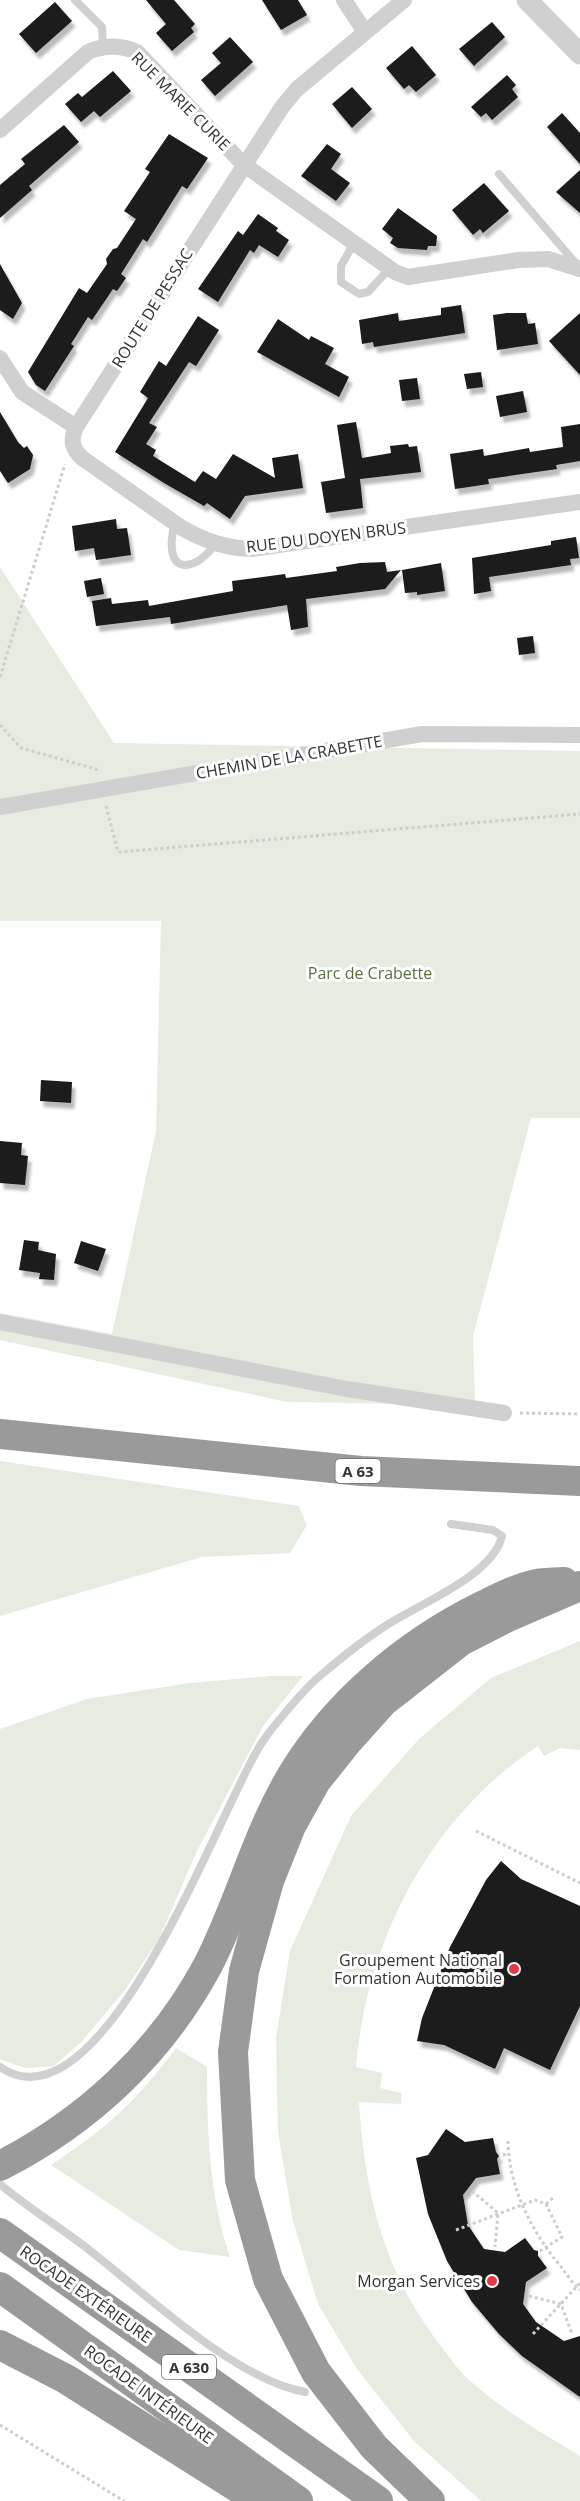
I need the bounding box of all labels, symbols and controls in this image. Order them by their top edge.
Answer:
street label: RUE MARIE CURIE [127,47,235,155]
street label: ROUTE DE PESSAC [106,244,198,372]
street label: RUE DU DOYEN BRUS [245,516,407,558]
street label: CHEMIN DE LA CRABETTE [194,730,384,784]
park label: Parc de Crabette [308,962,432,984]
road number: A 63 [336,1459,380,1483]
place label: Groupement National Formation Automobile [334,1949,502,1989]
marker: Groupement National Formation Automobile [507,1962,521,1976]
street label: ROCADE EXTÉRIEURE [16,2240,156,2348]
place label: Morgan Services [357,2270,480,2292]
marker: Morgan Services [485,2274,499,2288]
street label: ROCADE INTÉRIEURE [80,2340,218,2448]
road number: A 630 [162,2355,216,2379]

